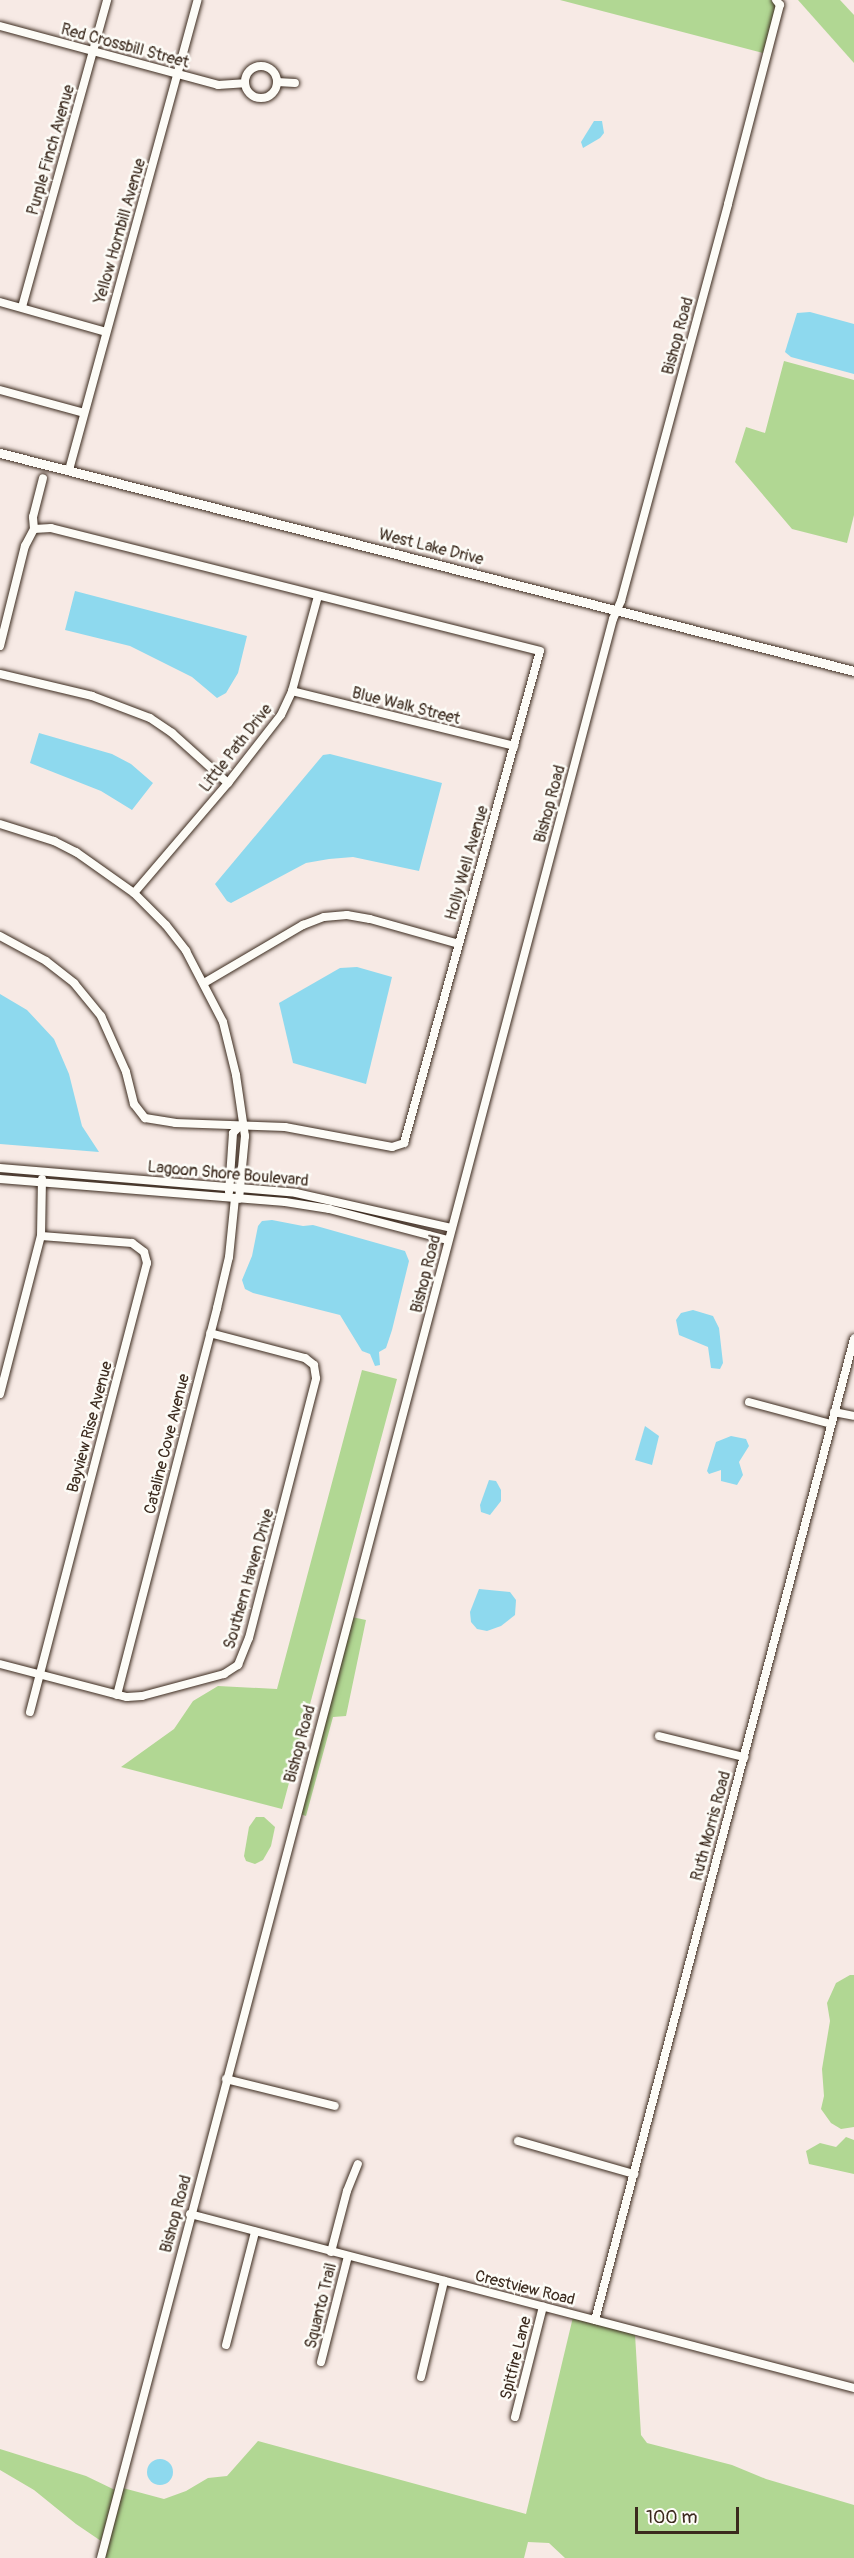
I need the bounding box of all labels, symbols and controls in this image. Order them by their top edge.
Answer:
street label: Red Crossbill Street [59,20,191,72]
street label: Purple Finch Avenue [23,82,79,218]
street label: Yellow Hornbill Avenue [90,156,150,306]
street label: Bishop Road [658,295,698,377]
street label: West Lake Drive [377,525,485,569]
street label: Blue Walk Street [350,683,462,729]
street label: Little Path Drive [196,700,276,796]
street label: Bishop Road [530,763,570,845]
street label: Holly Well Avenue [441,803,493,923]
street label: Lagoon Shore Boulevard [147,1157,309,1191]
street label: Bishop Road [407,1233,445,1315]
street label: Bayview Rise Avenue [63,1359,117,1495]
street label: Cataline Cove Avenue [140,1372,194,1516]
street label: Southern Haven Drive [220,1507,278,1651]
street label: Bishop Road [280,1703,320,1785]
street label: Ruth Morris Road [687,1769,735,1883]
street label: Bishop Road [156,2173,196,2255]
street label: Squanto Trail [301,2261,341,2351]
street label: Crestview Road [473,2266,577,2310]
street label: Spitfire Lane [496,2314,536,2402]
scale bar [638,2495,742,2533]
text: 100 m [646,2506,698,2529]

